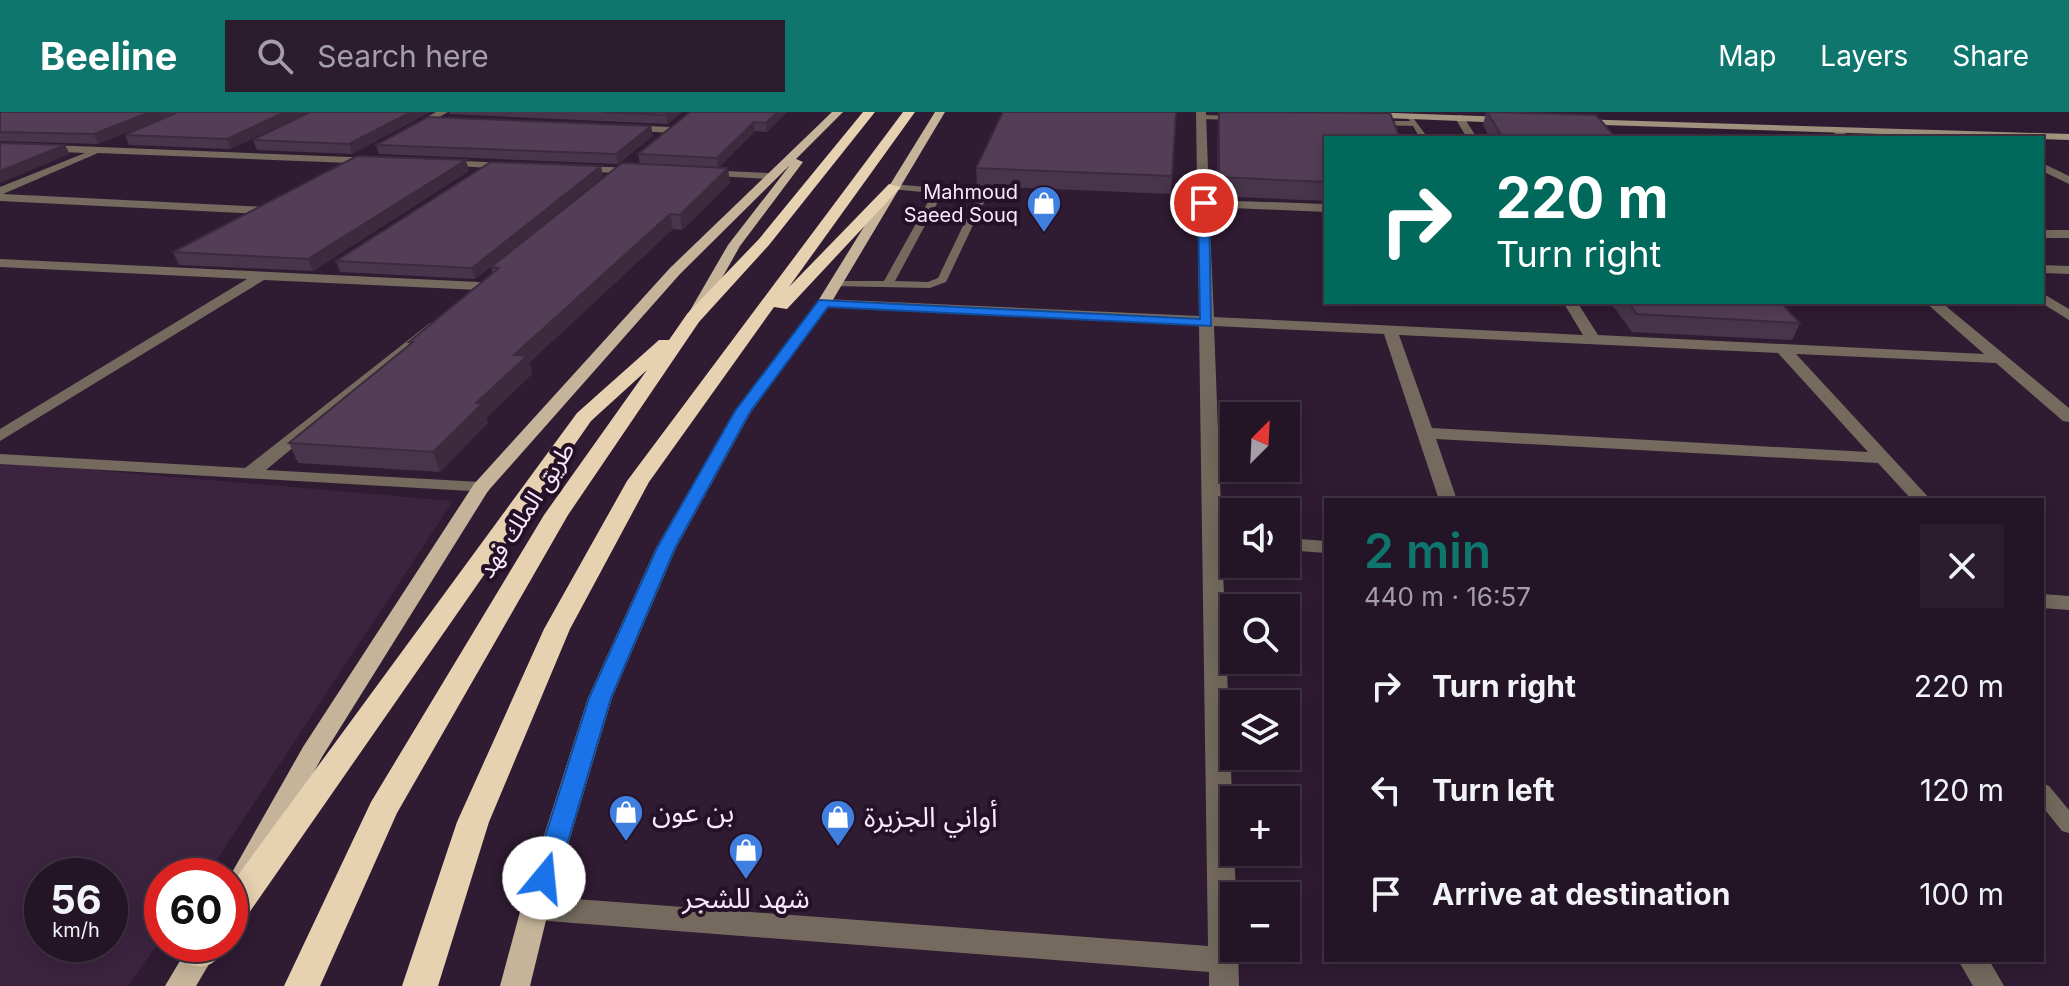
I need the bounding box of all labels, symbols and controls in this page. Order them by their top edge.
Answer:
search box [225,20,785,92]
text: Beeline [40,33,177,79]
icon: search [253,34,297,78]
text: Search here [317,38,489,74]
text: Map [1718,39,1776,73]
text: Layers [1820,39,1908,73]
text: Share [1952,39,2029,73]
text: 220 m [1496,164,1669,232]
icon: right [1364,168,1468,272]
pin [1170,169,1238,237]
place label: Mahmoud Saeed Souq [904,180,1018,227]
icon: arrive [1182,181,1226,225]
shop icon: Mahmoud Saeed Souq [1025,184,1063,234]
text: Turn right [1496,232,1661,276]
north arrow [1220,402,1300,482]
map controls [1220,402,1300,962]
street label: طريق الملك فهد [471,437,581,584]
button: sound [1220,498,1300,578]
text: 2 min [1364,521,1491,580]
button: close [1920,524,2004,608]
text: 440 m · 16:57 [1364,581,1531,612]
button: search [1220,594,1300,674]
icon: right [1364,664,1408,708]
text: Turn right [1432,668,1576,704]
text: 220 m [1914,668,2004,704]
button: layers [1220,690,1300,770]
icon: left [1364,768,1408,812]
text: Turn left [1432,772,1554,808]
text: 120 m [1920,772,2004,808]
button: + [1220,786,1300,866]
shop icon: بن عون [607,793,645,843]
place label: بن عون [652,795,734,829]
shop icon: أواني الجزيرة [819,798,857,848]
place label: أواني الجزيرة [864,799,997,838]
shop icon: شهد للشجر [727,831,765,881]
position arrow [502,836,586,920]
speed limit sign: 60 [144,858,248,962]
icon: arrive [1364,872,1408,916]
text: 56 [50,875,102,924]
text: Arrive at destination [1432,876,1730,912]
text: 100 m [1919,876,2004,912]
place label: شهد للشجر [681,881,810,915]
button: − [1220,882,1300,962]
text: km/h [52,918,100,942]

